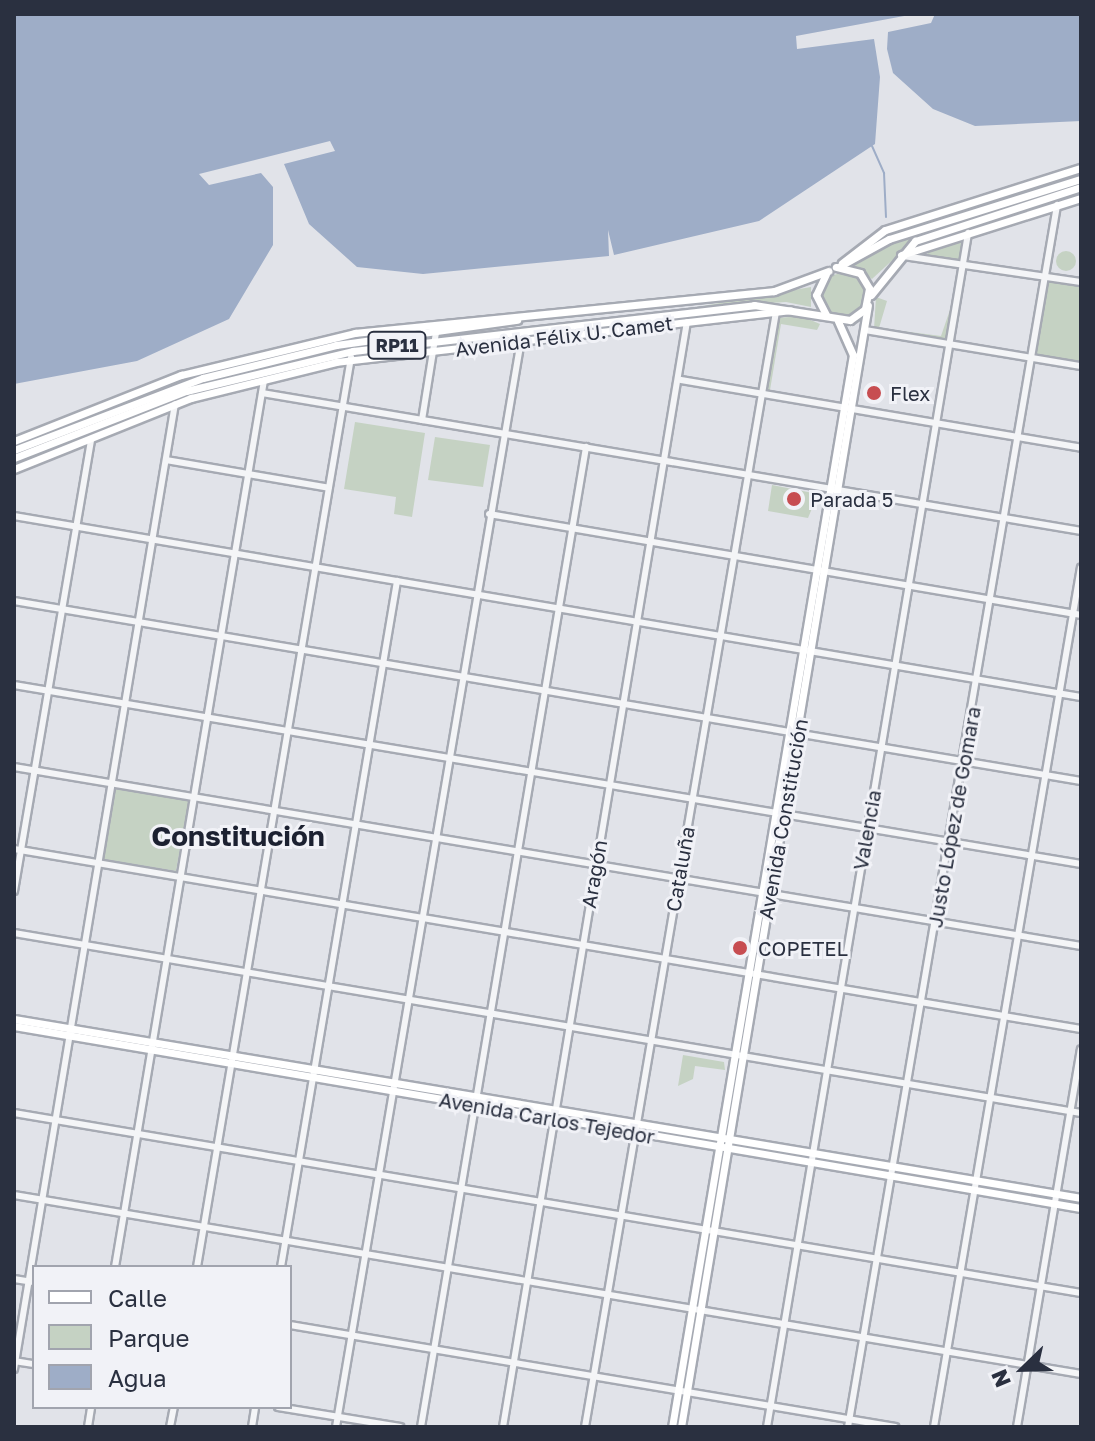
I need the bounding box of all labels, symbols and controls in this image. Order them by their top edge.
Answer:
street label: Avenida Félix U. Camet [454,311,674,361]
road number: RP11 [367,331,427,359]
place label: Flex [890,381,930,405]
marker: Flex [865,384,883,402]
place label: Parada 5 [810,487,893,511]
marker: Parada 5 [785,490,803,508]
street label: Justo López de Gomara [923,705,985,929]
street label: Avenida Constitución [754,717,812,921]
street label: Valencia [848,788,886,872]
district label: Constitución [151,819,325,853]
street label: Cataluña [661,825,699,913]
street label: Aragón [576,838,612,910]
place label: COPETEL [758,936,848,960]
marker: COPETEL [729,937,751,959]
street label: Avenida Carlos Tejedor [437,1087,657,1149]
legend [32,1265,292,1409]
text: Calle [108,1283,167,1312]
text: Parque [108,1323,189,1352]
north arrow [983,1329,1063,1409]
text: Agua [108,1363,167,1392]
text: N [985,1366,1016,1392]

